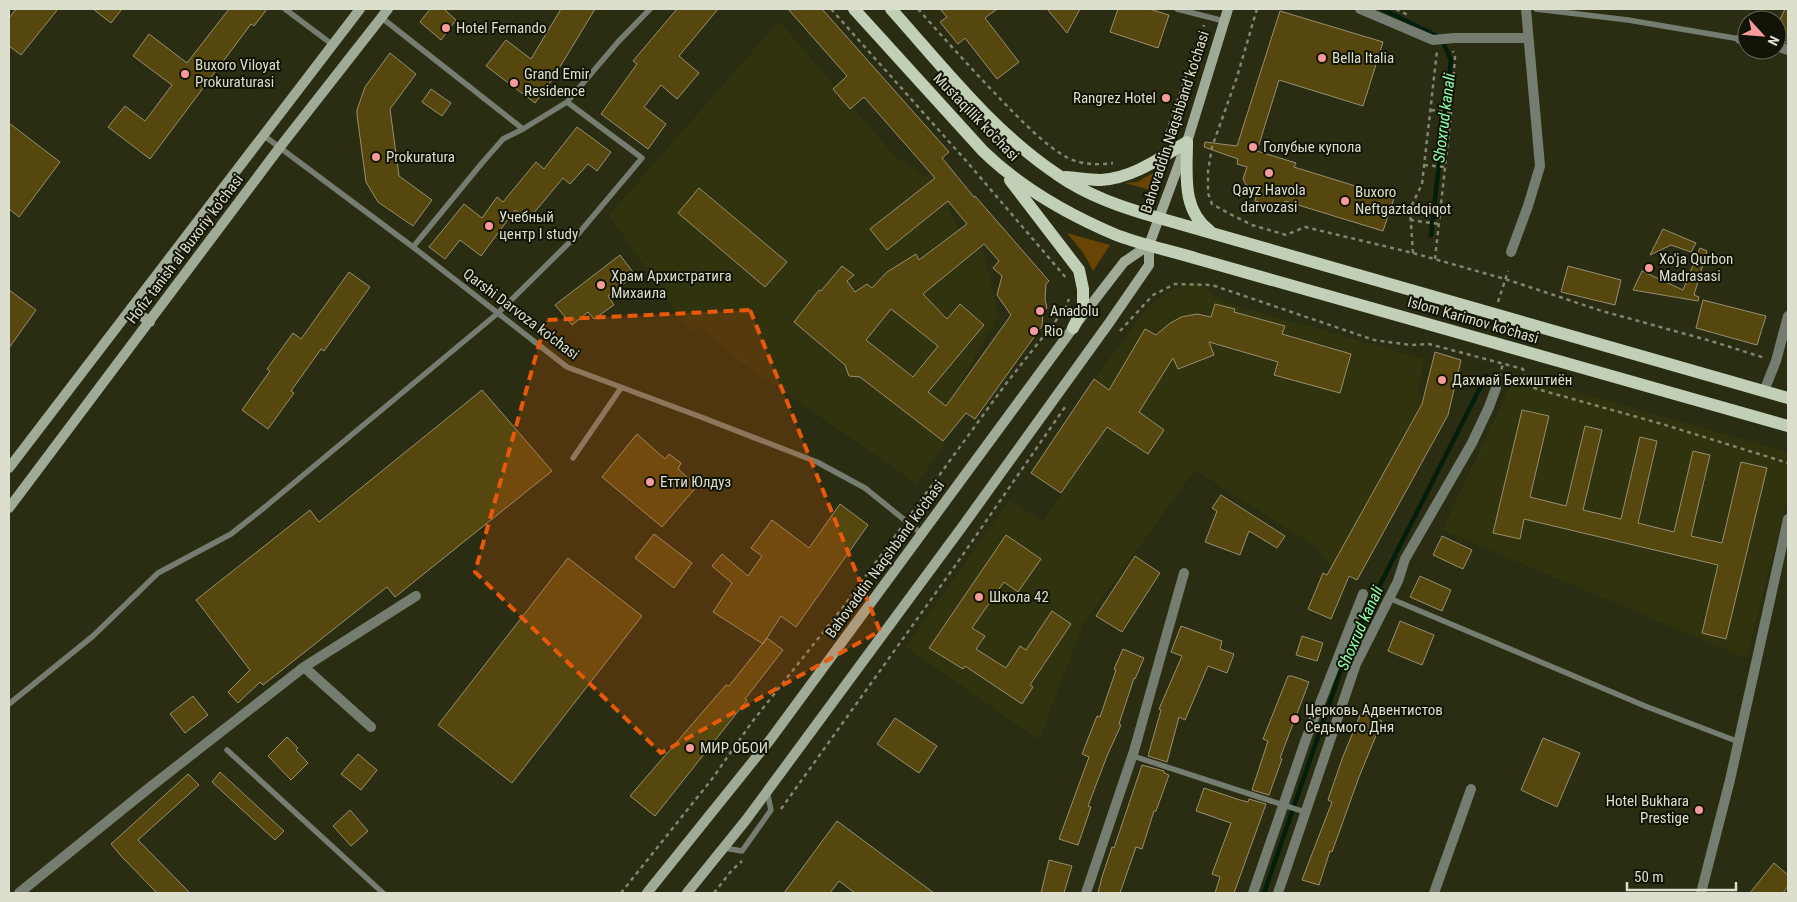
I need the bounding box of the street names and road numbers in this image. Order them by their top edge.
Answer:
street label: Bahovaddin Naqshband ko'chasi [1137,29,1213,215]
street label: Mustaqillik ko'chasi [929,69,1023,165]
street label: Hofiz tanish al Buxoriy ko'chasi [123,171,247,327]
street label: Qarshi Darvoza ko'chasi [460,265,582,363]
street label: Islom Karimov ko'chasi [1405,293,1541,347]
street label: Bahovaddin Naqshband ko'chasi [822,477,948,641]

